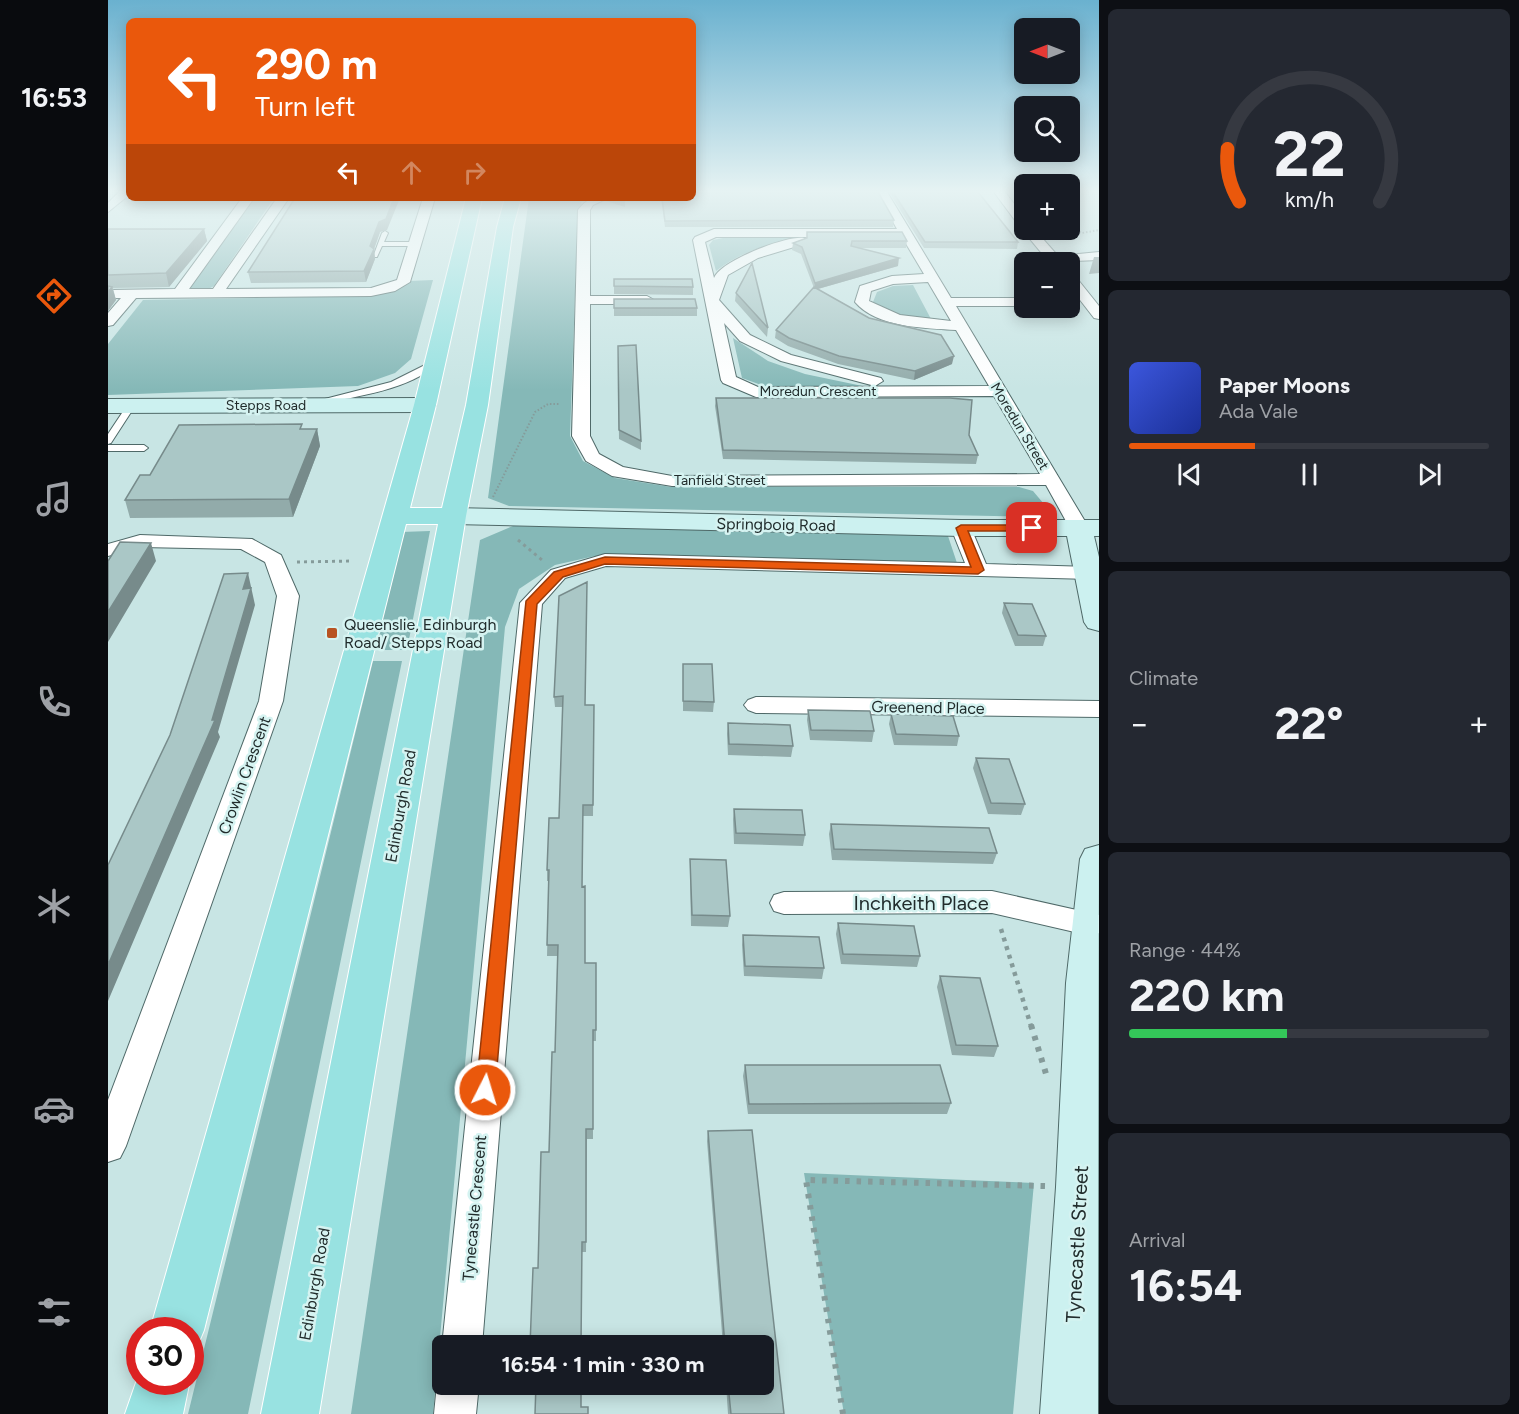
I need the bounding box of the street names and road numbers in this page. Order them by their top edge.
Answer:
street label: Moredun Street [987,380,1052,473]
street label: Moredun Crescent [760,383,876,400]
street label: Stepps Road [226,397,306,414]
street label: Tanfield Street [674,472,766,489]
street label: Springboig Road [716,514,836,535]
street label: Greenend Place [871,697,985,718]
street label: Crowlin Crescent [214,714,275,837]
street label: Edinburgh Road [381,748,420,864]
street label: Inchkeith Place [853,891,989,915]
street label: Tynecastle Crescent [459,1134,490,1282]
street label: Tynecastle Street [1061,1165,1093,1323]
street label: Edinburgh Road [295,1226,334,1342]

